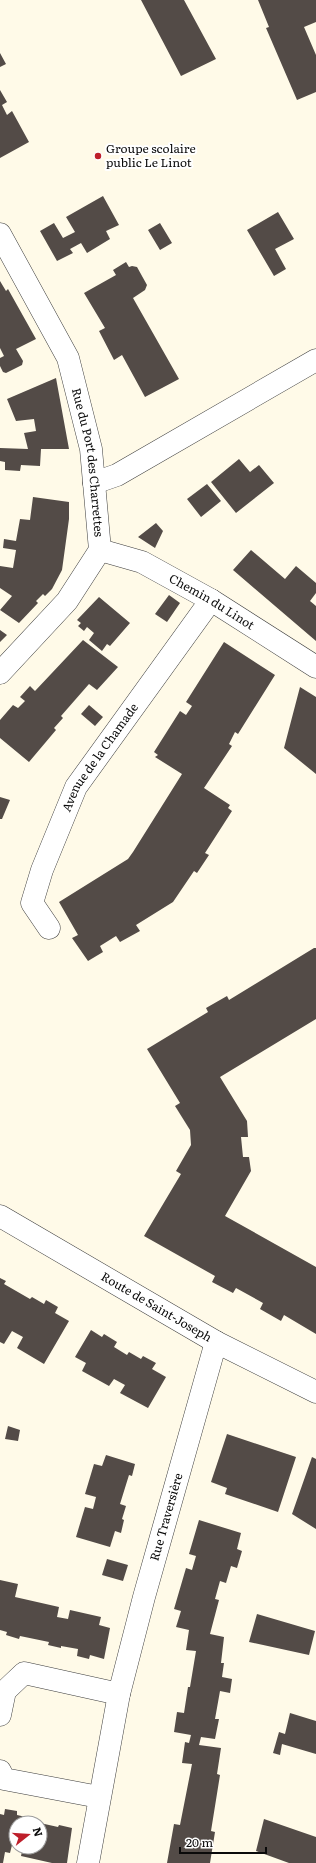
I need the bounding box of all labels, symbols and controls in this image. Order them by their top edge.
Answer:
place label: Groupe scolaire public Le Linot [106,139,196,171]
marker: Groupe scolaire public Le Linot [93,151,103,161]
street label: Rue du Port des Charrettes [68,386,109,538]
street label: Chemin du Linot [166,569,259,634]
street label: Avenue de la Chamade [57,699,142,814]
street label: Route de Saint-Joseph [98,1267,216,1346]
street label: Rue Traversière [145,1471,187,1563]
north arrow [8,1815,48,1855]
text: N [30,1825,48,1839]
scale bar [180,1829,266,1855]
text: 20 m [186,1833,213,1851]

